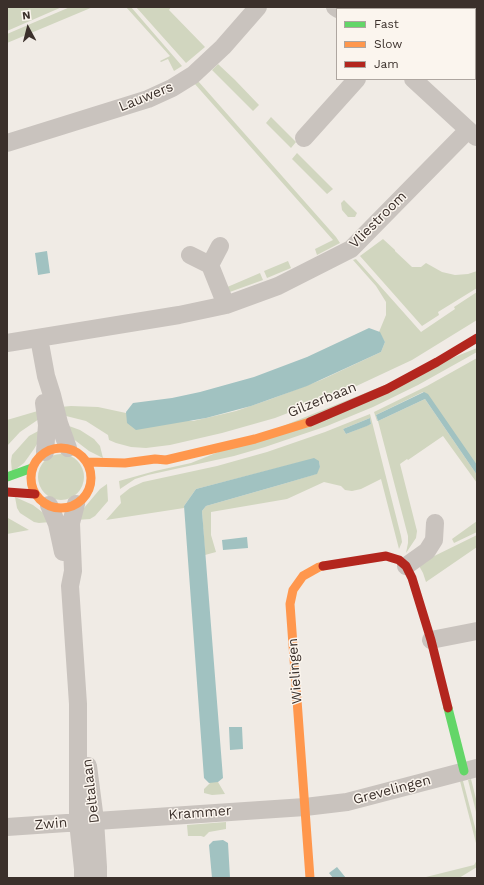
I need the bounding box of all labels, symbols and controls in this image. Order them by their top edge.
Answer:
north arrow [8,8,48,48]
legend [336,8,476,80]
text: N [22,9,31,23]
text: Fast [374,17,399,31]
text: Slow [374,37,402,51]
text: Jam [374,57,399,71]
street label: Lauwers [116,78,176,116]
street label: Vliestroom [346,188,410,252]
street label: Gilzerbaan [285,379,359,421]
street label: Wielingen [284,637,306,705]
street label: Deltalaan [79,758,103,824]
street label: Grevelingen [351,772,433,808]
street label: Krammer [168,802,232,824]
street label: Zwin [34,814,68,834]

